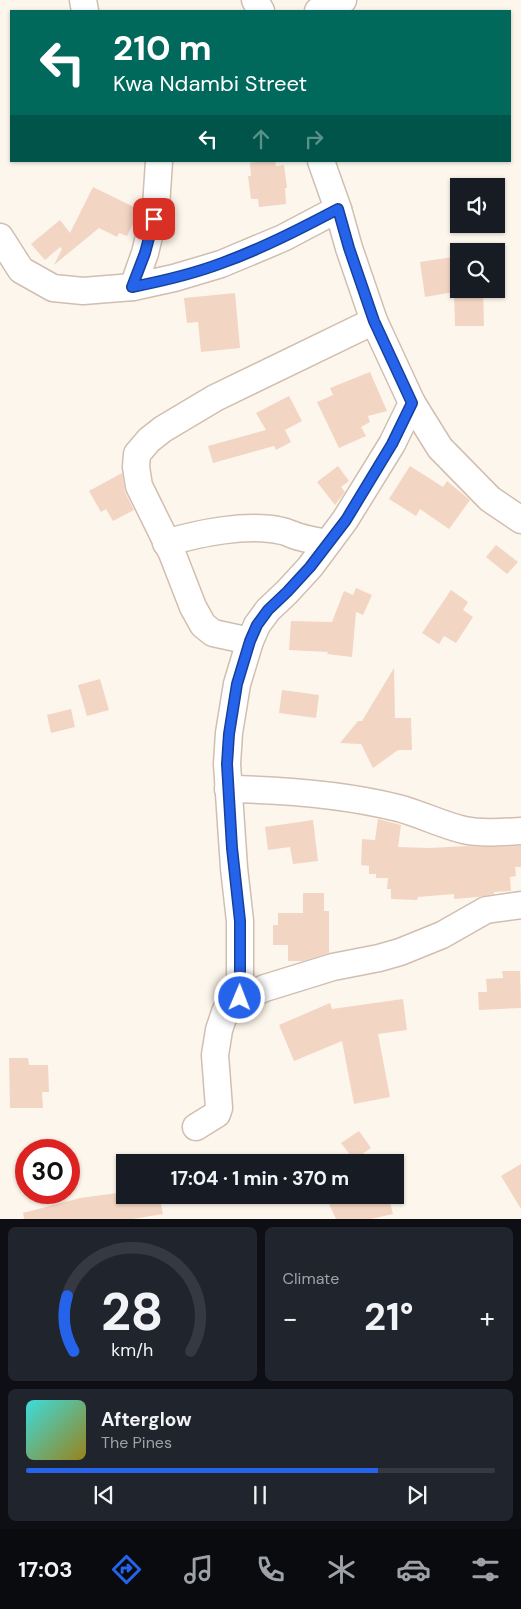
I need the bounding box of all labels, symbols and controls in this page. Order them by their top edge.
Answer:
text: 210 m [113,25,212,71]
icon: left [30,30,95,95]
text: Kwa Ndambi Street [113,69,307,98]
icon: left [194,125,222,153]
icon: ahead [247,125,275,153]
icon: right [300,125,328,153]
map controls [450,178,505,298]
button: sound [450,178,505,233]
pin [133,198,175,240]
icon: arrive [140,205,168,233]
button: search [450,243,505,298]
position arrow [213,971,265,1023]
speed limit sign: 30 [15,1139,80,1204]
text: 17:04 · 1 min · 370 m [171,1166,349,1191]
text: Climate [283,1268,339,1289]
text: 28 [101,1278,164,1346]
text: 21° [364,1292,414,1342]
text: − [283,1300,298,1337]
text: + [480,1300,495,1337]
text: km/h [111,1338,153,1362]
text: Afterglow [101,1407,192,1432]
text: The Pines [101,1432,172,1453]
icon: previous [90,1481,118,1509]
icon: pause [246,1481,274,1509]
icon: next [403,1481,431,1509]
icon: directions [109,1552,144,1587]
icon: music [181,1552,216,1587]
icon: phone [253,1552,288,1587]
icon: climate [324,1552,359,1587]
icon: car [396,1552,431,1587]
icon: filters [468,1552,503,1587]
text: 17:03 [18,1555,73,1584]

